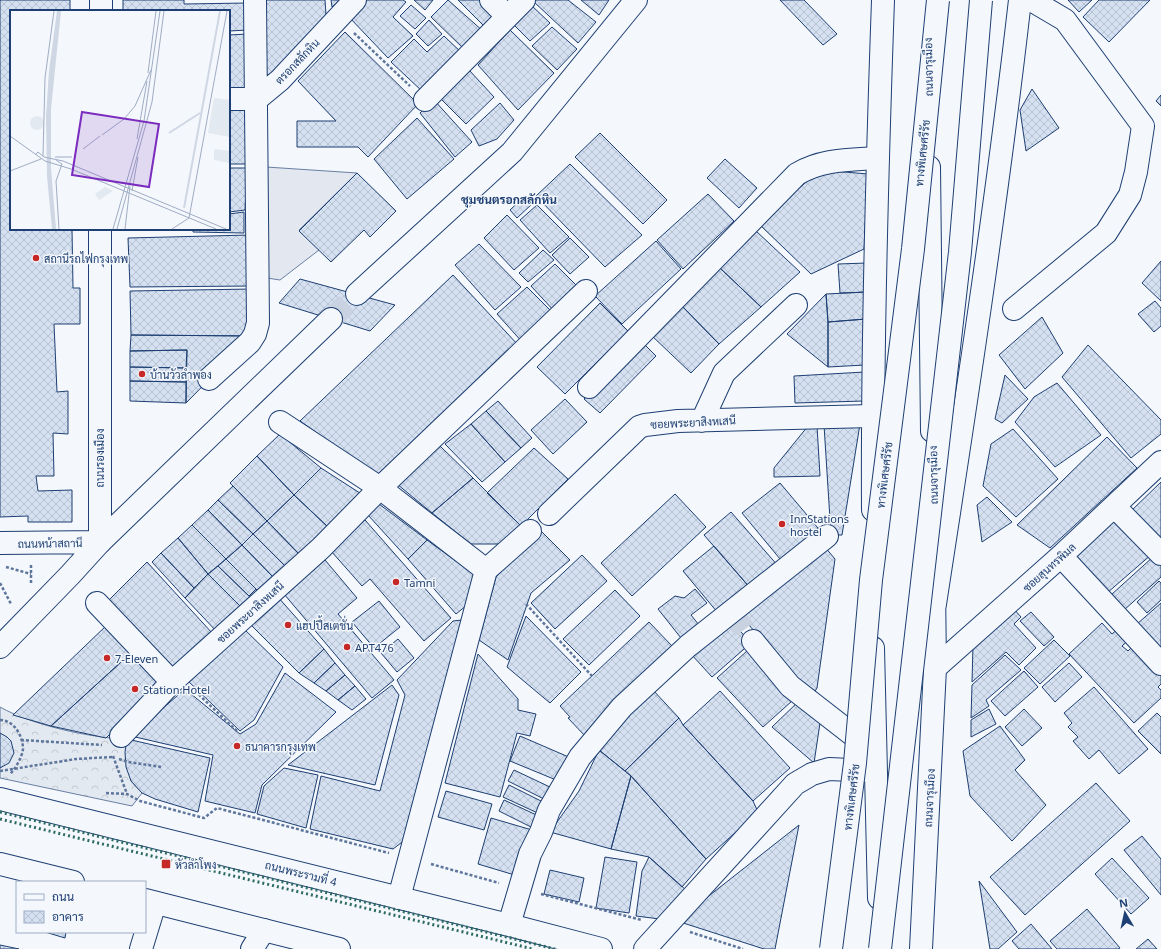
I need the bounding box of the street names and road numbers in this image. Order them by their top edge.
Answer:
street label: ตรอกสลักหิน [271,35,323,87]
street label: ถนนจารุเมือง [920,37,938,97]
street label: ทางพิเศษศรีรัช [911,119,933,187]
street label: ซอยพระยาสิงหเสนี [650,412,736,432]
street label: ถนนรองเมือง [92,429,107,487]
street label: ทางพิเศษศรีรัช [872,441,896,509]
street label: ถนนจารุเมือง [925,445,943,505]
street label: ถนนหน้าสถานี [17,535,83,551]
street label: ซอยสุนทรพิมล [1019,539,1080,596]
street label: ซอยพระยาสิงหเสนี [213,578,287,646]
street label: ทางพิเศษศรีรัช [839,763,863,831]
street label: ถนนจารุเมือง [920,768,940,828]
street label: ถนนพระรามที่ 4 [264,854,340,889]

